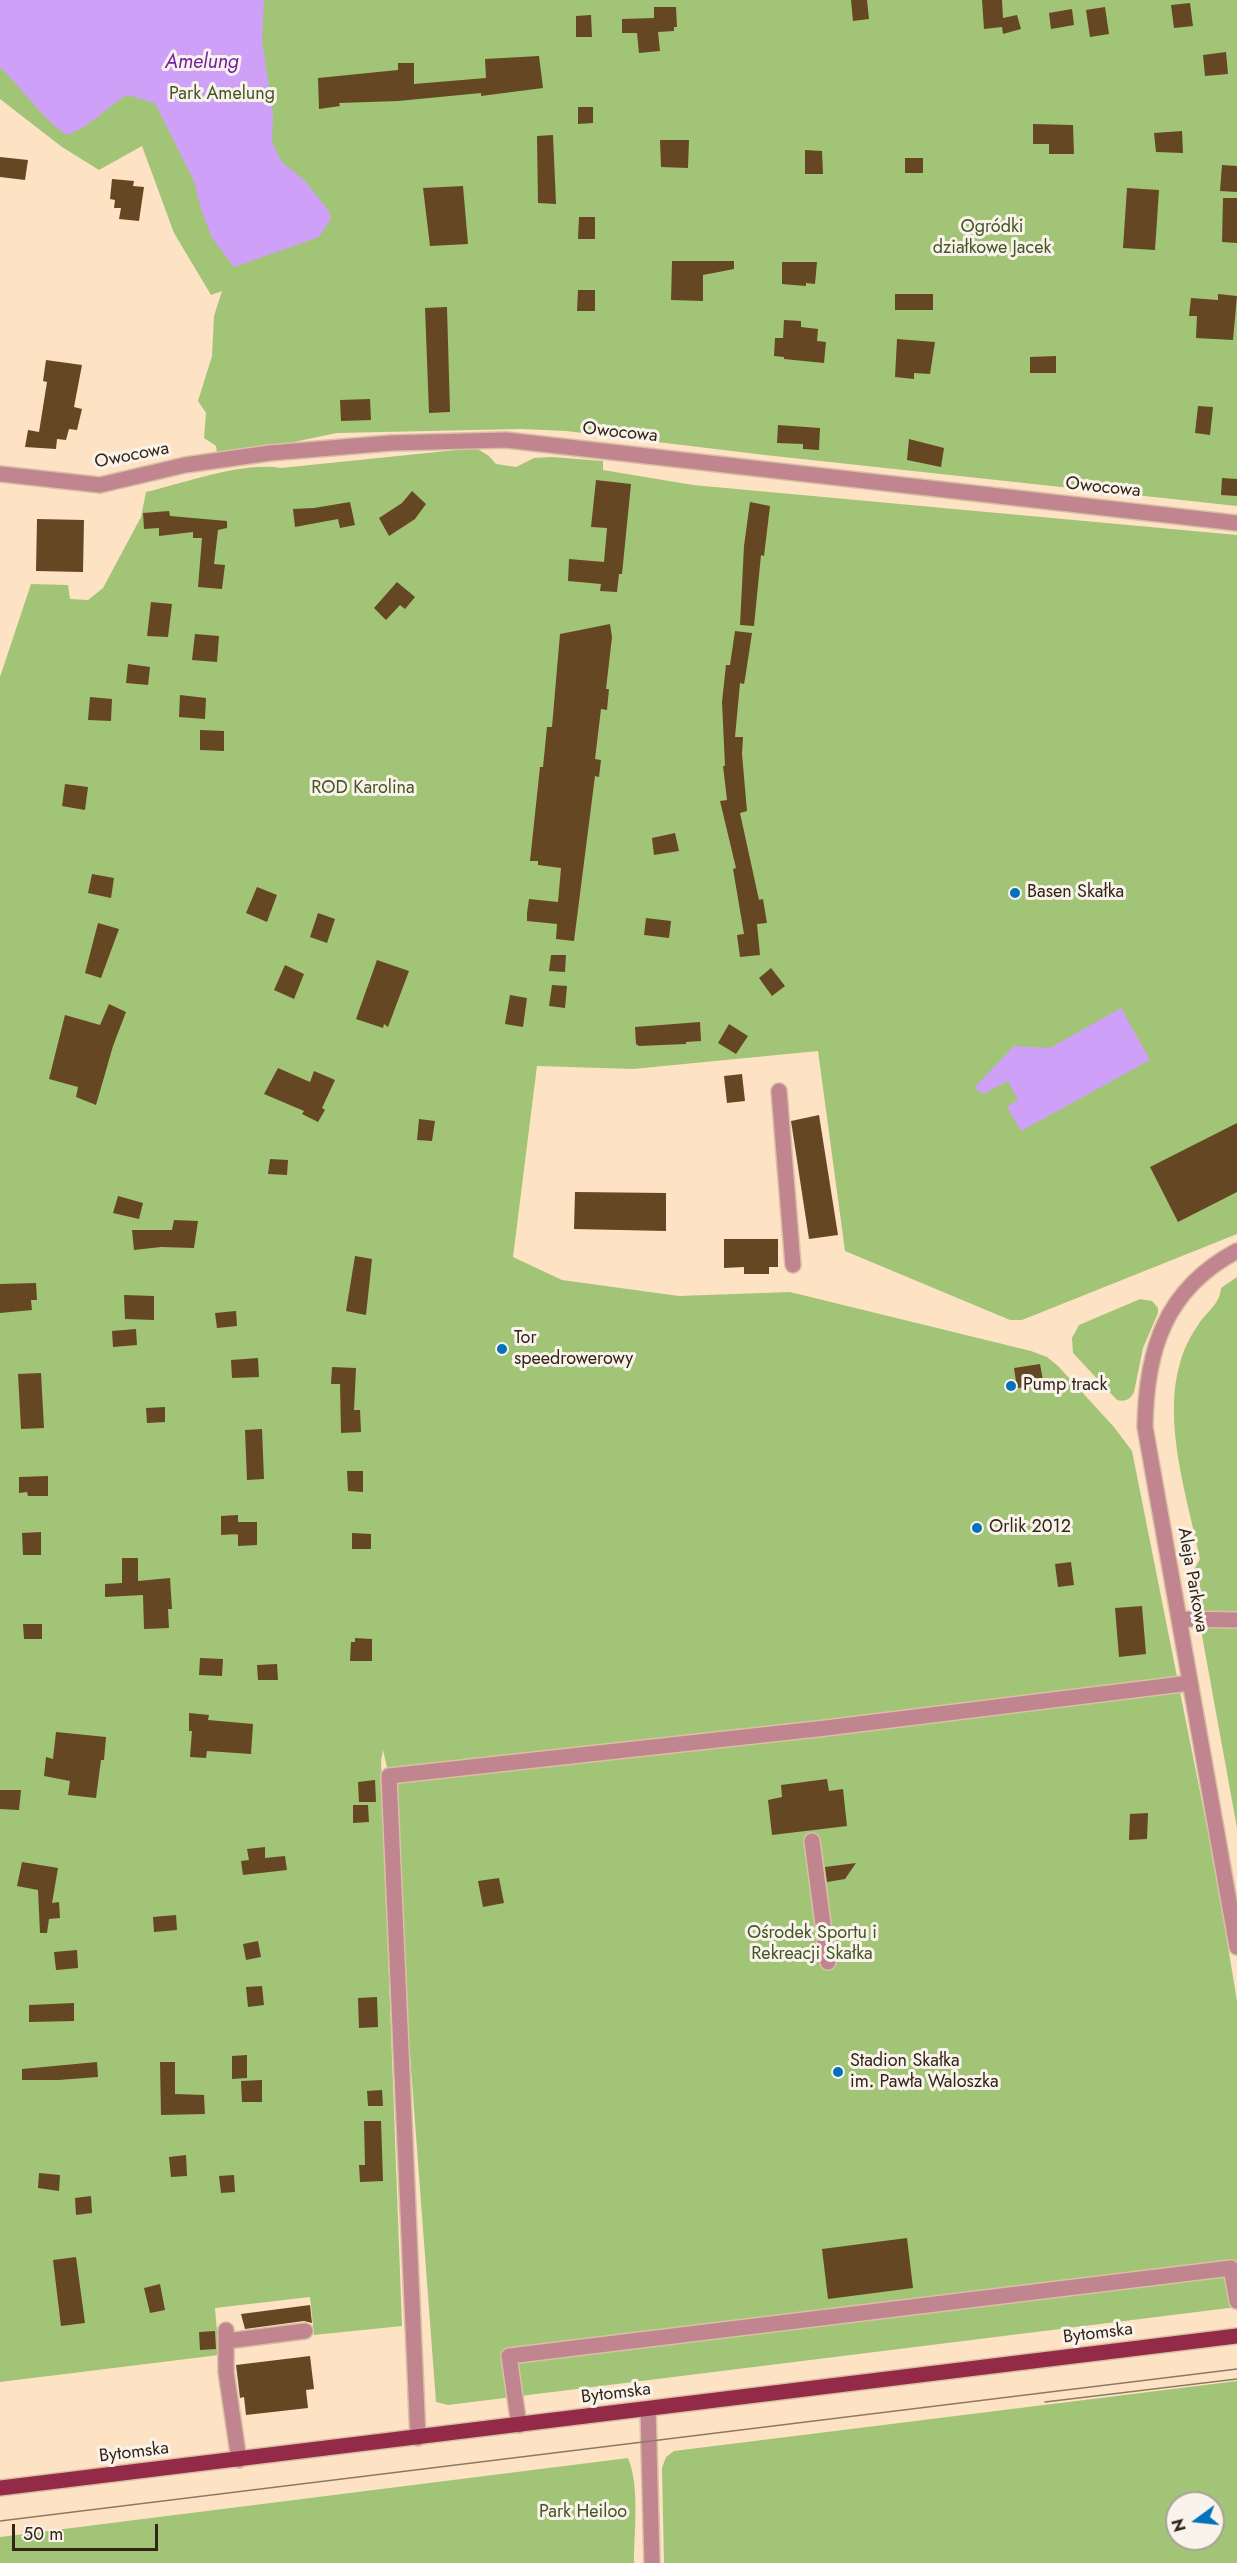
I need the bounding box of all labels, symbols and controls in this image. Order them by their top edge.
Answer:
water label: Amelung [165,51,239,75]
park label: Park Amelung [169,84,275,106]
park label: Ogródki działkowe Jacek [933,217,1051,260]
street label: Owocowa [581,418,659,448]
street label: Owocowa [93,438,171,474]
street label: Owocowa [1064,473,1142,503]
park label: ROD Karolina [311,778,415,800]
place label: Basen Skałka [1027,882,1124,904]
marker: Basen Skałka [1008,886,1022,900]
place label: Tor speedrowerowy [514,1328,633,1370]
marker: Tor speedrowerowy [495,1342,509,1356]
place label: Pump track [1023,1375,1107,1397]
marker: Pump track [1004,1379,1018,1393]
place label: Orlik 2012 [989,1517,1071,1539]
marker: Orlik 2012 [970,1521,984,1535]
street label: Aleja Parkowa [1172,1526,1212,1634]
park label: Ośrodek Sportu i Rekreacji Skałka [747,1923,877,1966]
place label: Stadion Skałka im. Pawła Waloszka [850,2051,999,2094]
marker: Stadion Skałka im. Pawła Waloszka [831,2065,845,2079]
street label: Bytomska [1062,2319,1134,2349]
street label: Bytomska [580,2379,652,2409]
street label: Bytomska [98,2438,170,2468]
north arrow [1165,2491,1225,2551]
park label: Park Heiloo [539,2502,627,2524]
scale bar [15,2512,160,2550]
text: N [1166,2516,1192,2534]
text: 50 m [23,2521,63,2547]

